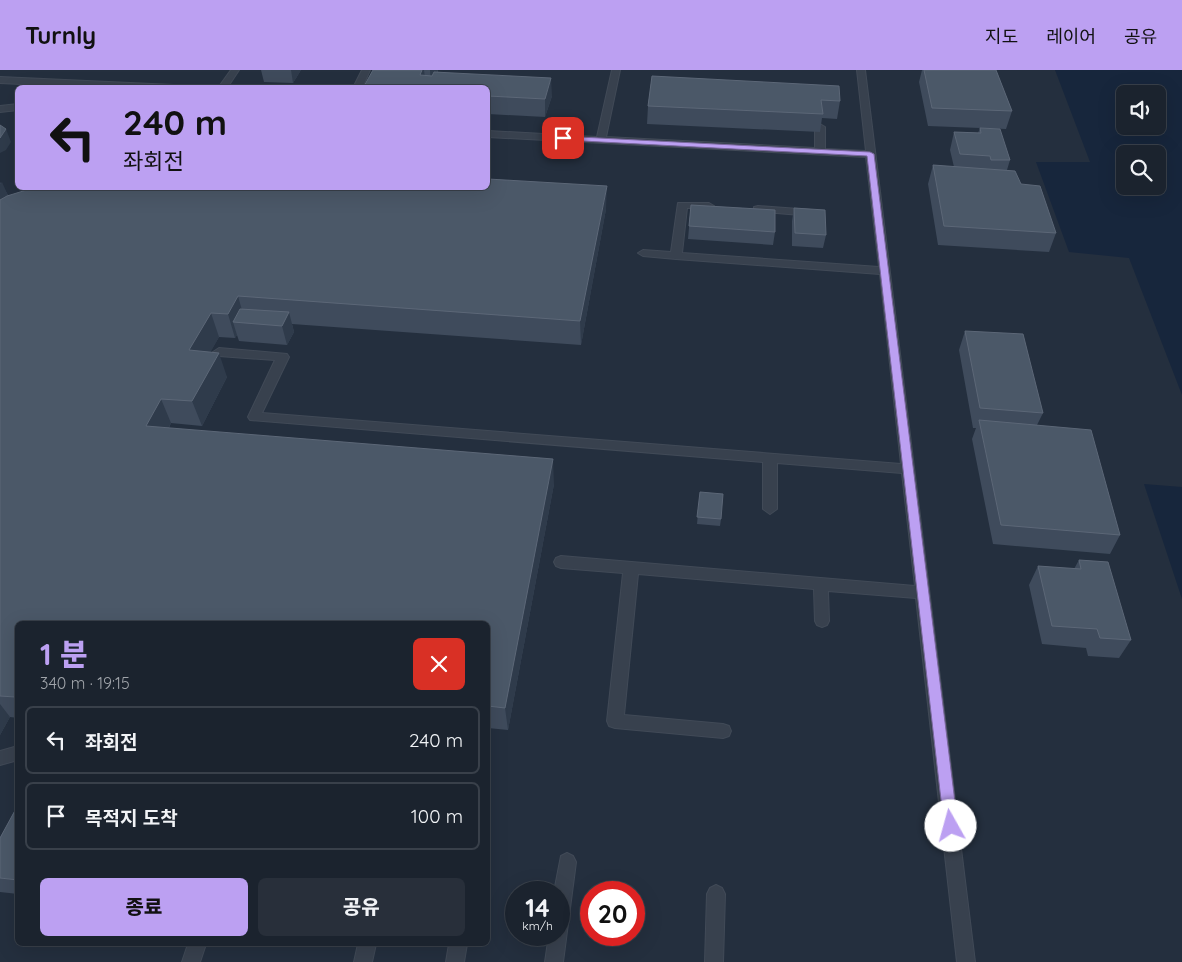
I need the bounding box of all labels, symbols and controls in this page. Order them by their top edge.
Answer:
text: Turnly [25,20,96,50]
text: 지도 [985,25,1018,48]
text: 레이어 [1046,25,1096,48]
text: 공유 [1124,25,1157,48]
map controls [1116,85,1166,195]
button: sound [1116,85,1166,135]
text: 240 m [123,100,227,144]
icon: left [40,105,105,170]
pin [542,117,584,159]
icon: arrive [549,124,577,152]
button: search [1116,145,1166,195]
text: 좌회전 [123,147,184,175]
text: 1 분 [40,635,88,673]
button: close [413,638,465,690]
text: 340 m · 19:15 [40,673,130,693]
icon: left [42,726,70,754]
text: 240 m [409,728,463,752]
text: 좌회전 [85,730,137,754]
position arrow [924,799,976,851]
icon: arrive [42,802,70,830]
text: 100 m [411,804,463,828]
text: 목적지 도착 [85,806,178,830]
button: 종료 [40,878,248,936]
button: 공유 [258,878,465,936]
speed limit sign: 20 [580,881,645,946]
text: 14 [525,892,550,923]
text: km/h [522,918,553,933]

